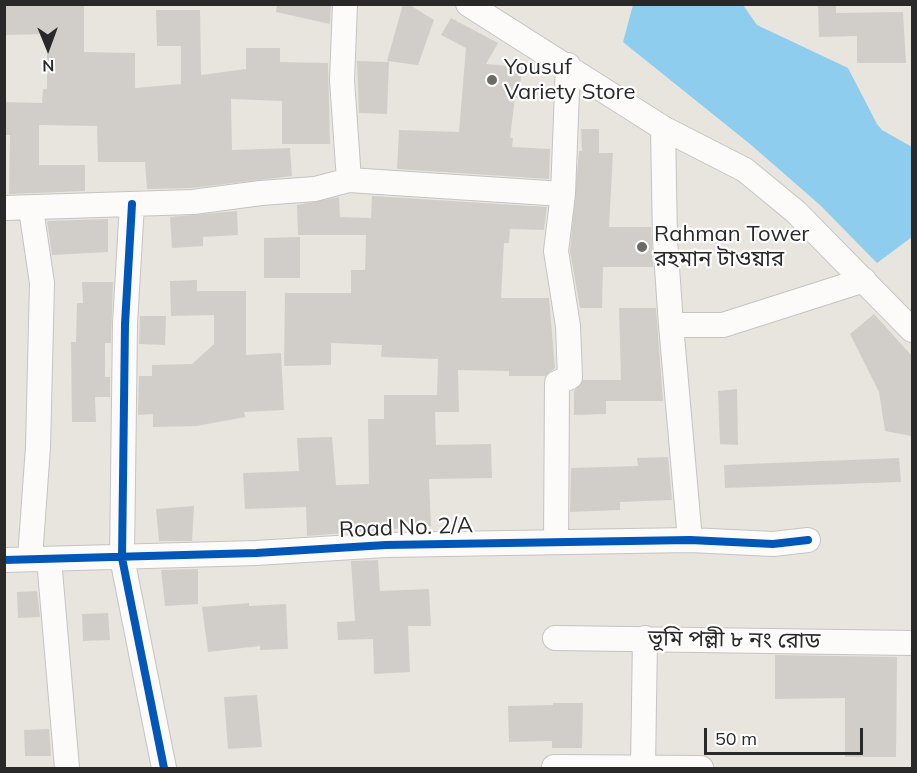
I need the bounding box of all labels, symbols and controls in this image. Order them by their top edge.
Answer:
north arrow [18,18,78,78]
place label: Yousuf Variety Store [504,54,635,106]
text: N [42,56,55,76]
marker: Yousuf Variety Store [485,73,499,87]
place label: Rahman Tower রহমান টাওয়ার [654,221,809,272]
marker: Rahman Tower রহমান টাওয়ার [635,240,649,254]
street label: Road No. 2/A [338,512,474,544]
street label: ভূমি পল্লী ৮ নং রোড [648,625,820,655]
scale bar [707,716,866,754]
text: 50 m [715,727,757,750]

